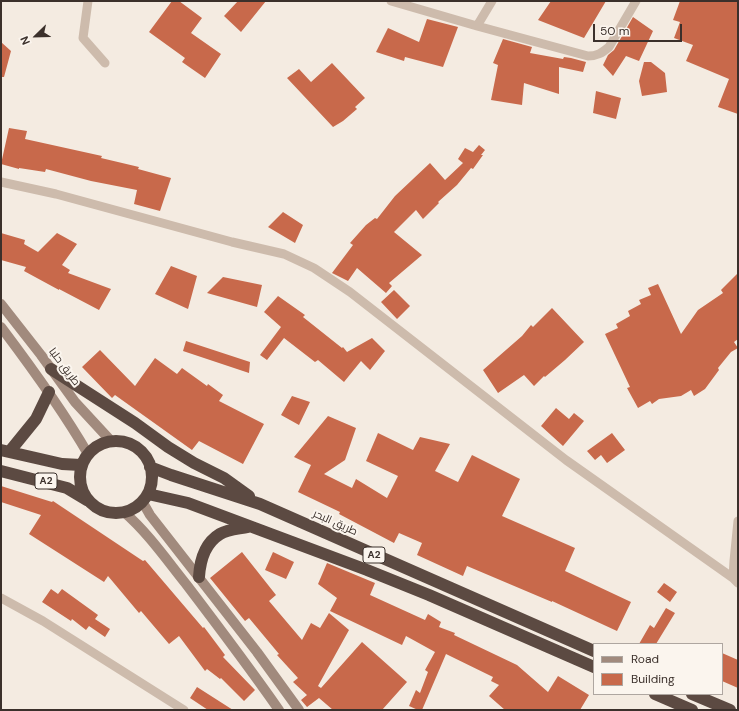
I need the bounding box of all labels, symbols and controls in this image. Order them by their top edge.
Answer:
north arrow [16,16,56,56]
scale bar [595,16,684,42]
text: 50 m [600,23,629,39]
text: N [17,34,33,47]
street label: طريق حلبا [45,345,83,389]
road number: A2 [35,473,57,489]
street label: طريق البحر [311,507,359,539]
road number: A2 [363,547,385,563]
legend [593,643,723,695]
text: Road [631,651,659,667]
text: Building [631,671,675,687]

